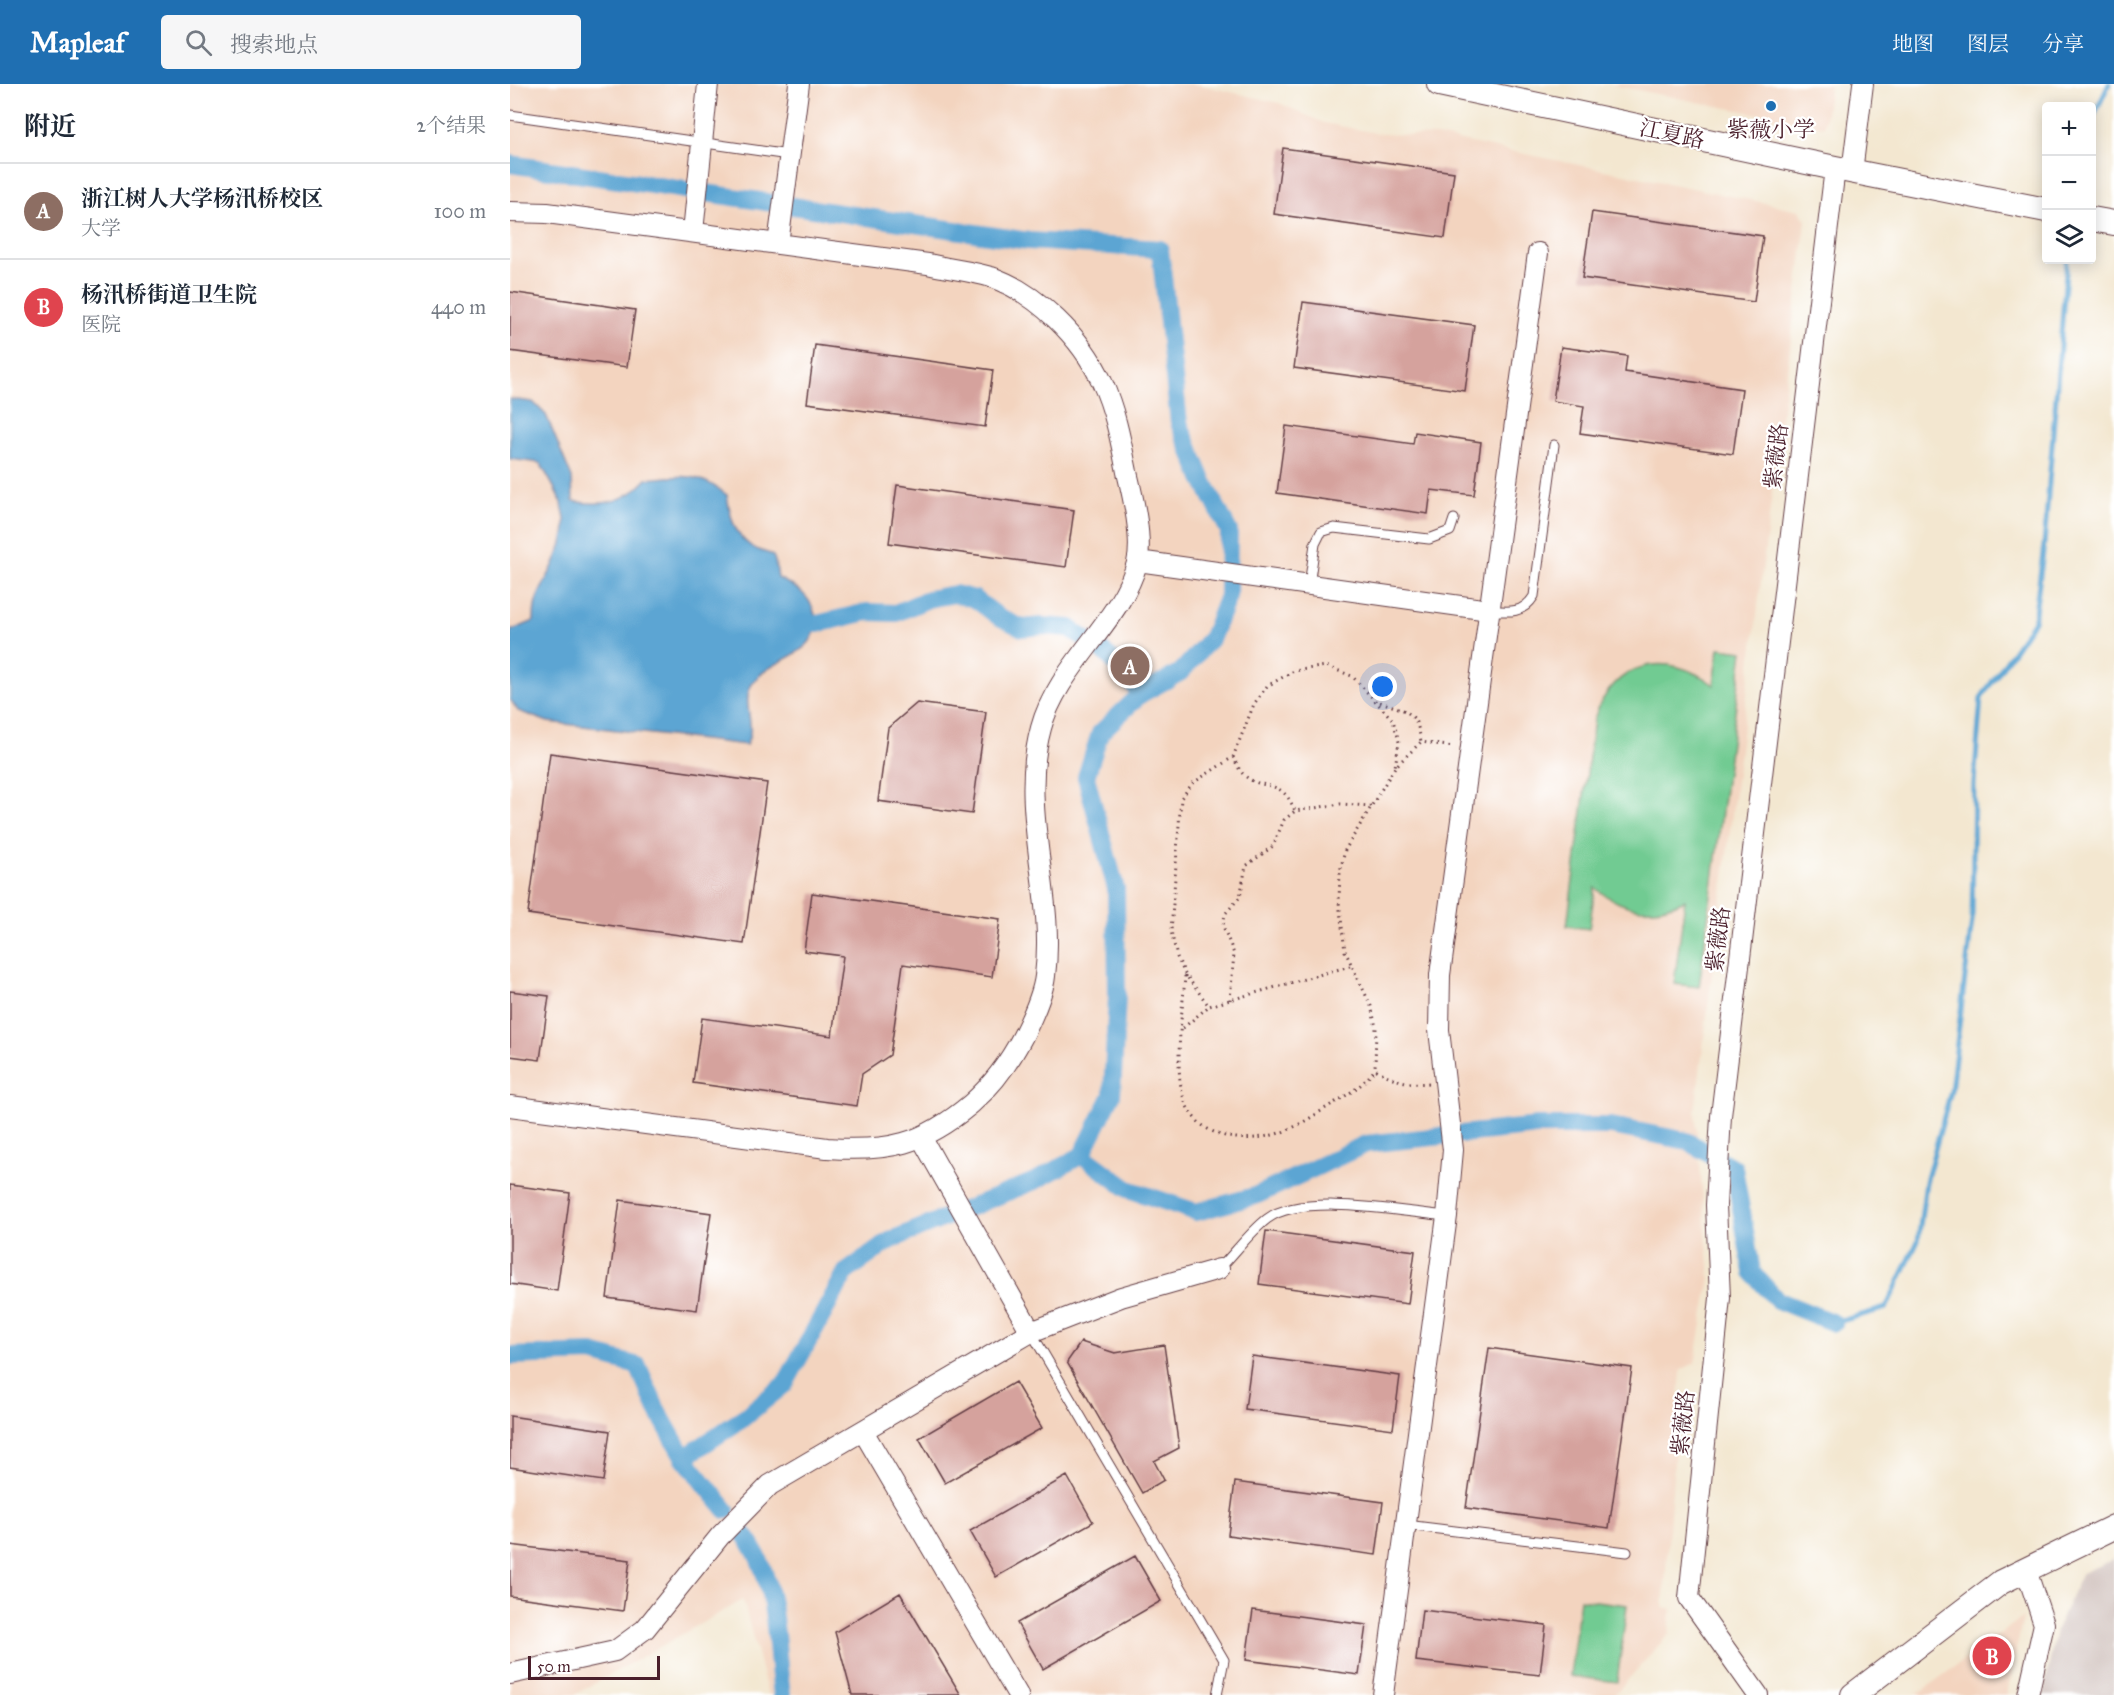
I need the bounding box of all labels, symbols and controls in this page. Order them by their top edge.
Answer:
search box [161,15,581,69]
text: Mapleaf [30,25,125,60]
icon: search [182,26,215,59]
text: 搜索地点 [230,31,318,58]
text: 地图 [1892,31,1934,57]
text: 图层 [1967,31,2009,57]
text: 分享 [2042,31,2084,57]
marker: 紫薇小学 [1764,99,1778,113]
map controls [2042,102,2096,264]
button: + [2042,102,2096,156]
text: 附近 [24,110,76,142]
text: 2个结果 [416,113,486,137]
street label: 江夏路 [1637,114,1707,154]
place label: 紫薇小学 [1727,116,1815,143]
button: − [2042,156,2096,210]
text: 浙江树人大学杨汛桥校区 [81,185,323,212]
text: A [37,199,50,223]
text: 100 m [434,199,486,223]
button: layers [2042,210,2096,264]
text: 大学 [81,216,121,240]
text: 杨汛桥街道卫生院 [81,281,257,308]
text: B [37,295,50,319]
text: 440 m [431,295,486,319]
text: 医院 [81,312,121,336]
street label: 紫薇路 [1759,422,1793,490]
pin: A [1110,644,1150,688]
your location [1368,672,1397,701]
street label: 紫薇路 [1701,905,1735,973]
street label: 紫薇路 [1666,1389,1700,1457]
pin: B [1972,1634,2012,1678]
scale bar [528,1653,660,1680]
text: 50 m [537,1657,571,1676]

